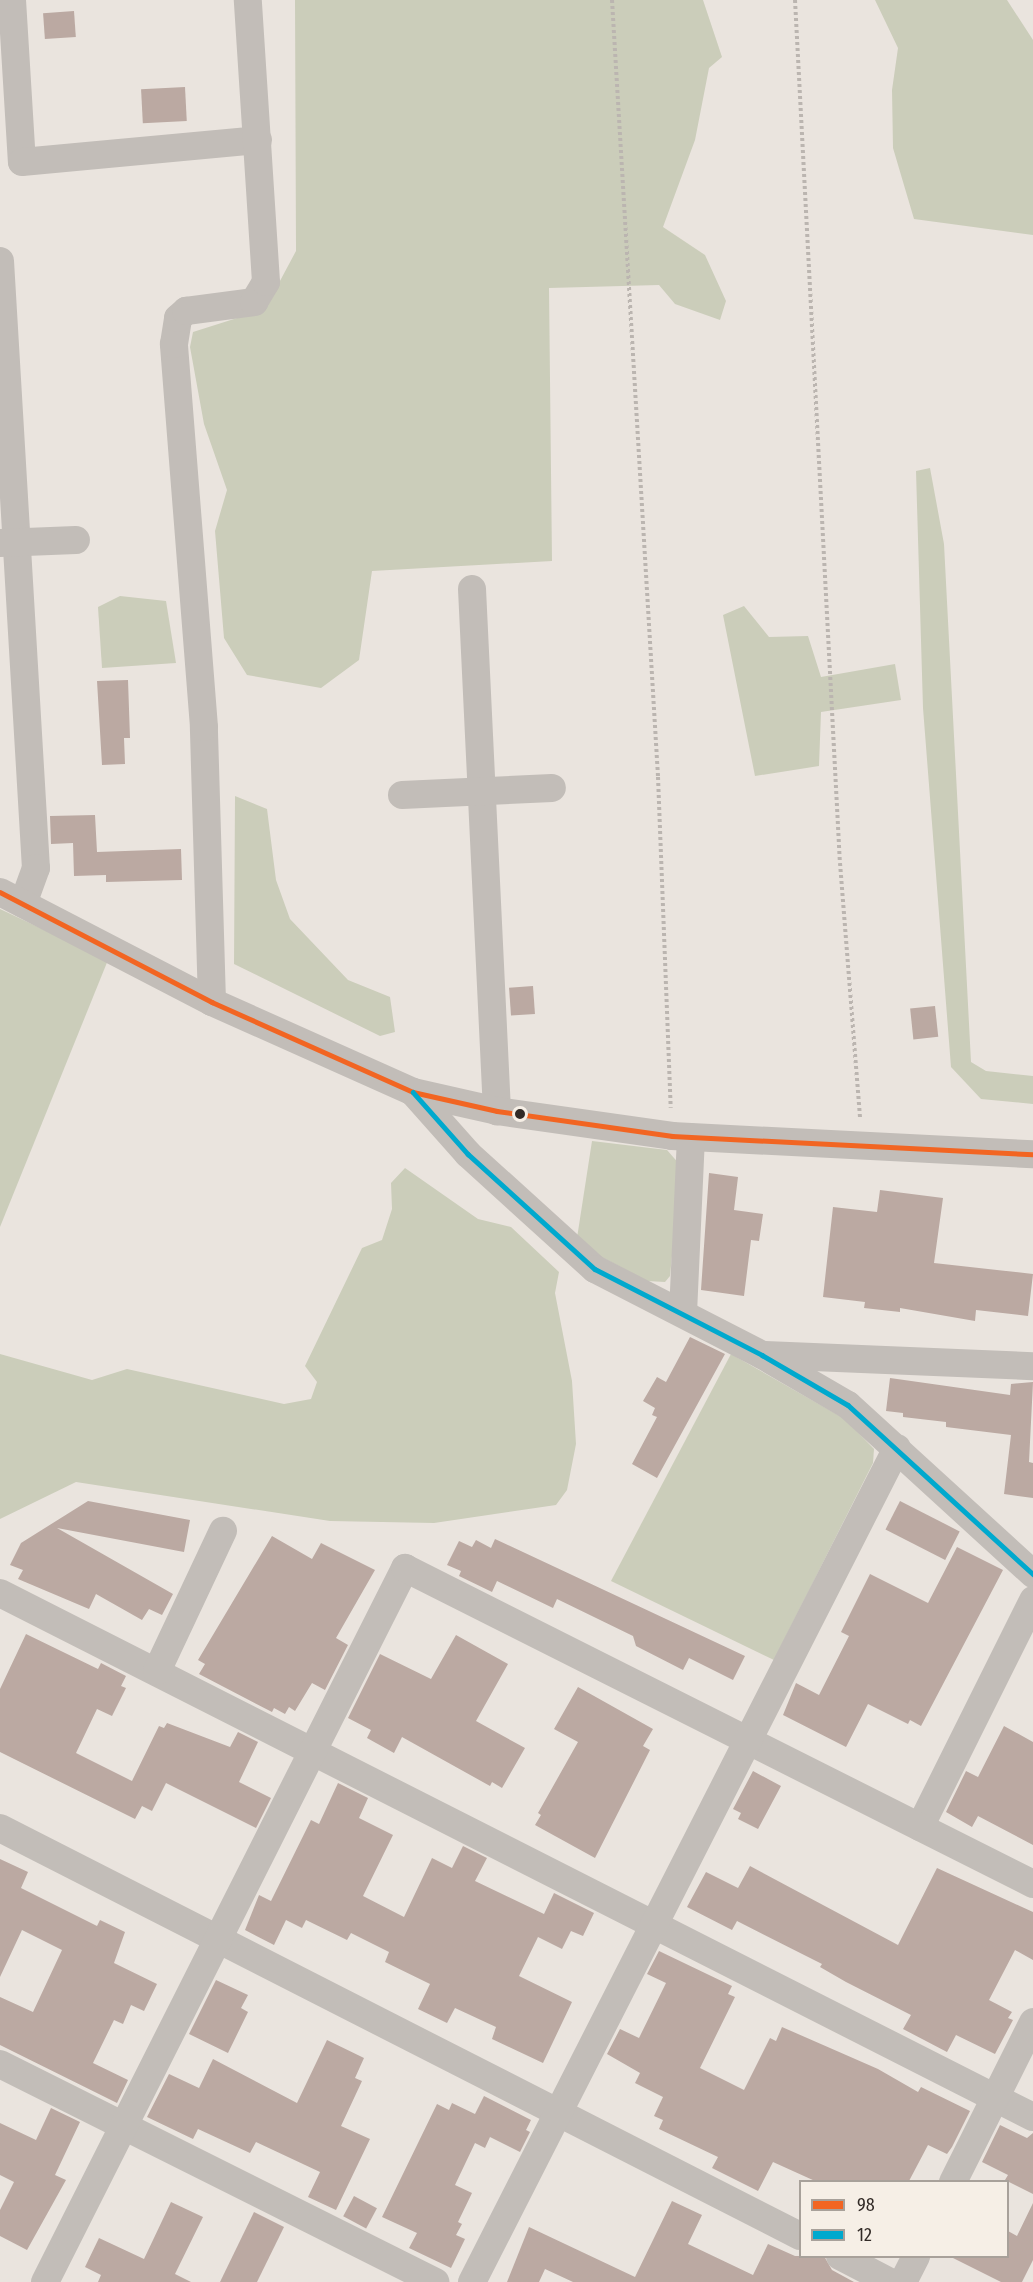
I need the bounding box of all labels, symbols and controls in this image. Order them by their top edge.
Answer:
unlabelled marker [514,1108,526,1120]
legend [799,2180,1009,2258]
text: 98 [857,2194,875,2216]
text: 12 [857,2224,872,2246]

